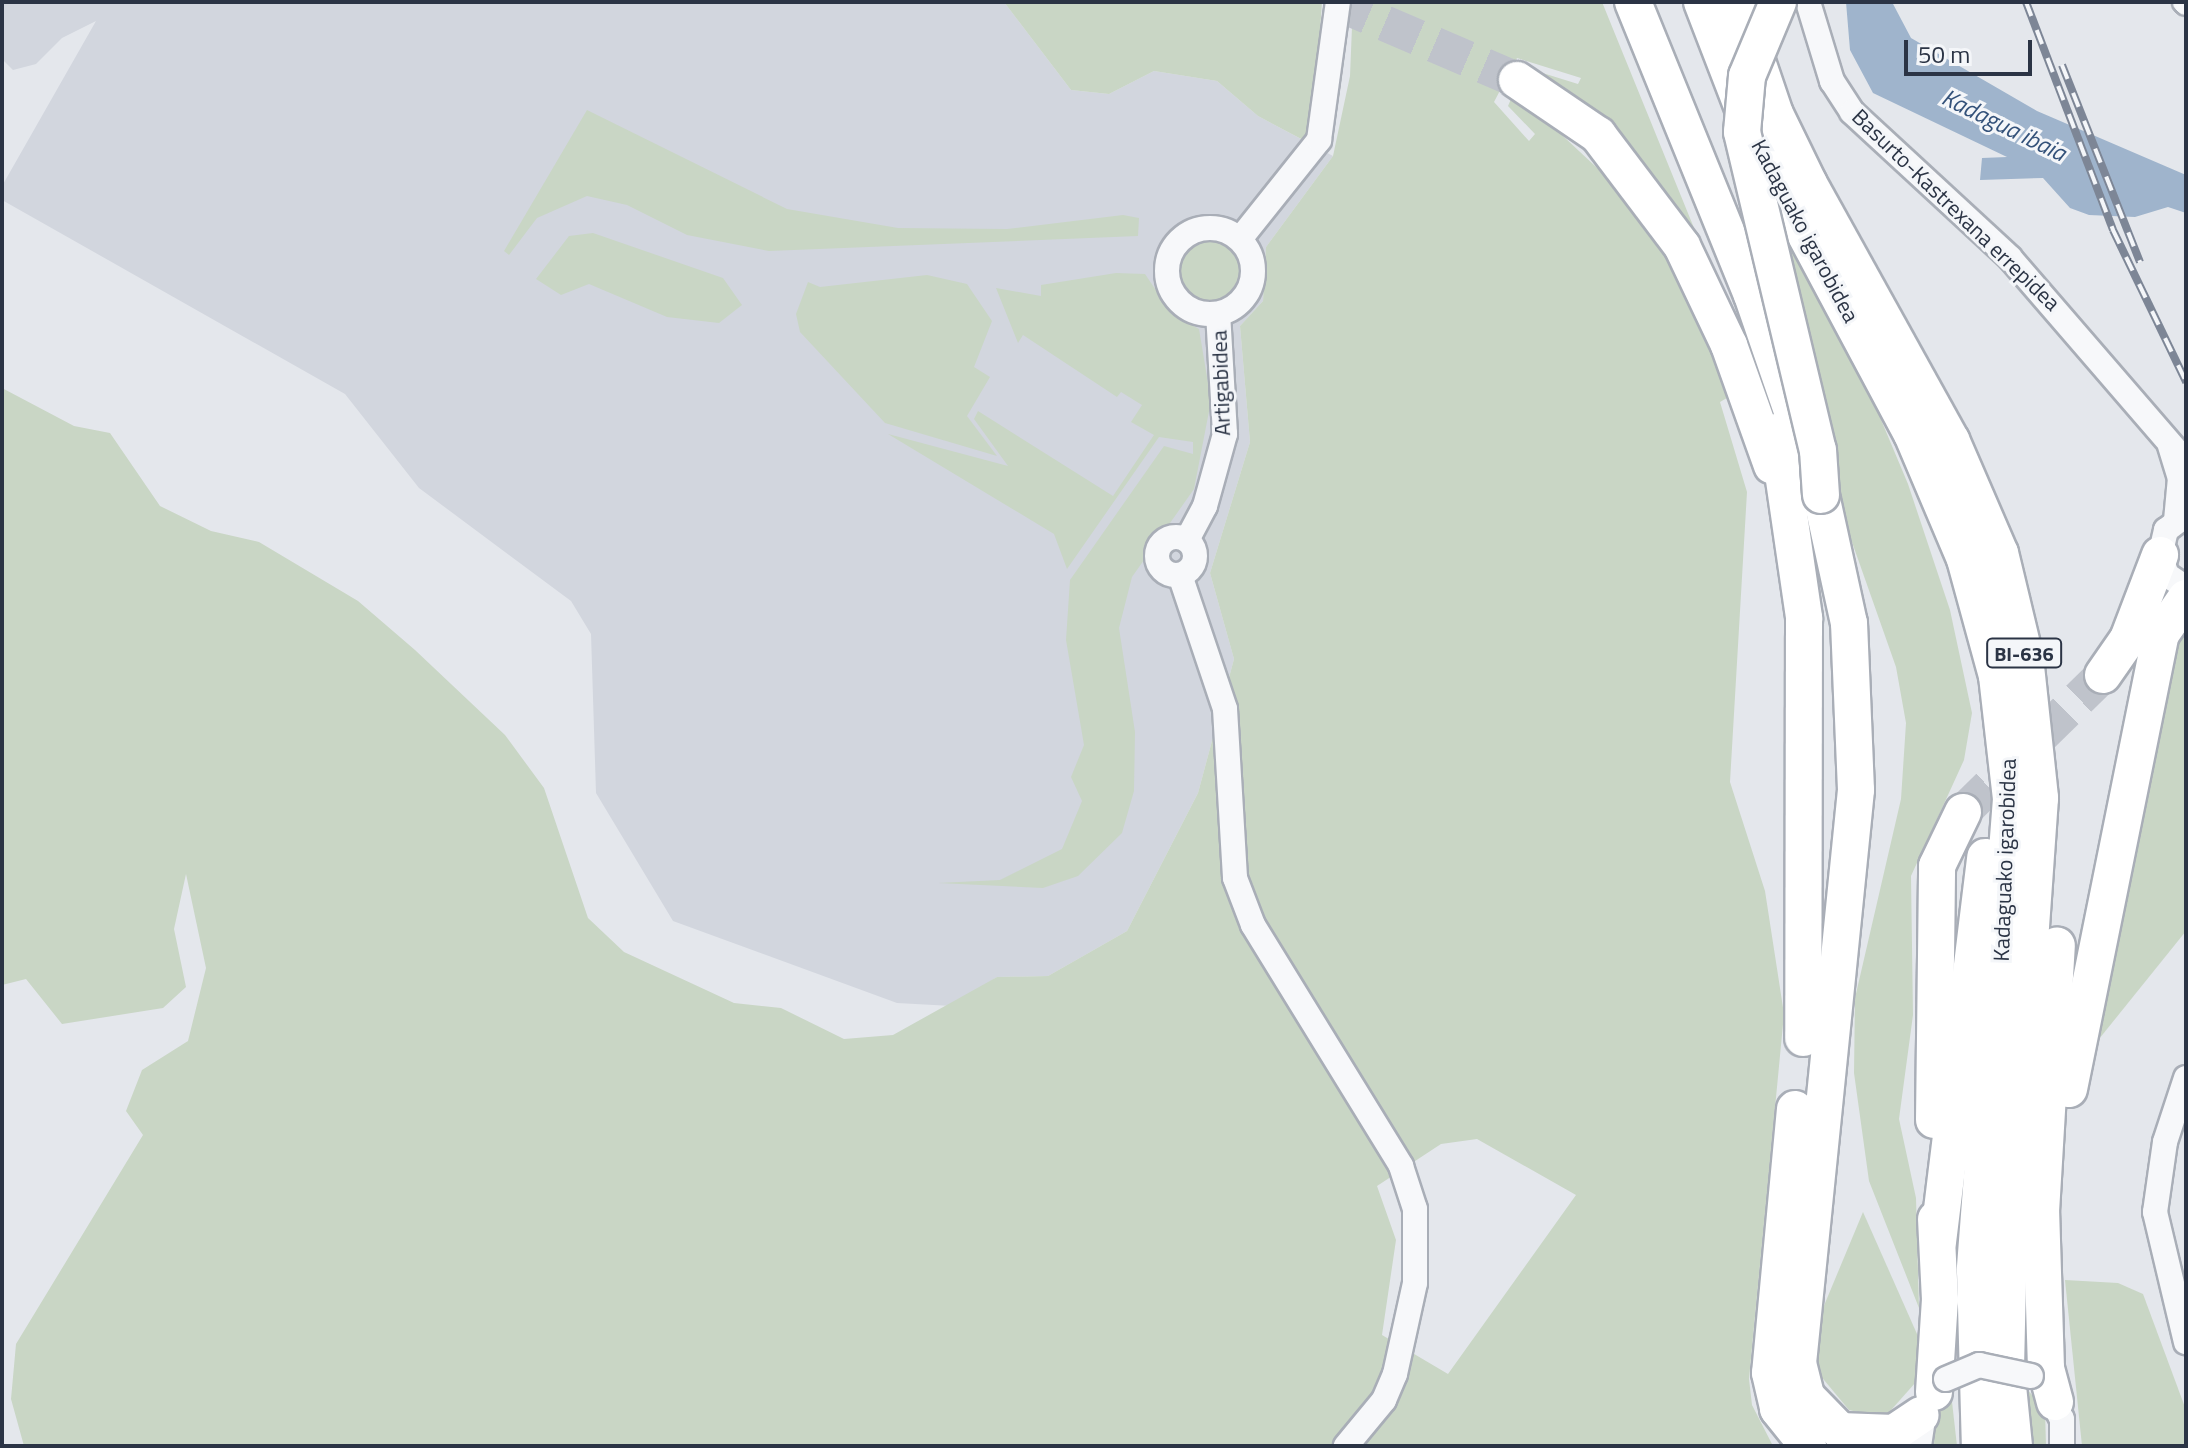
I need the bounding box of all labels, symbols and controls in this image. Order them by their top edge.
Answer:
scale bar [1908,24,2036,74]
text: 50 m [1918,36,1970,72]
water label: Kadagua ibaia [1937,83,2071,167]
street label: Basurto-Kastrexana errepidea [1847,104,2065,316]
street label: Kadaguako igarobidea [1746,135,1864,327]
street label: Artigabidea [1206,330,1236,436]
road number: BI-636 [1986,637,2062,669]
street label: Kadaguako igarobidea [1988,758,2022,962]

